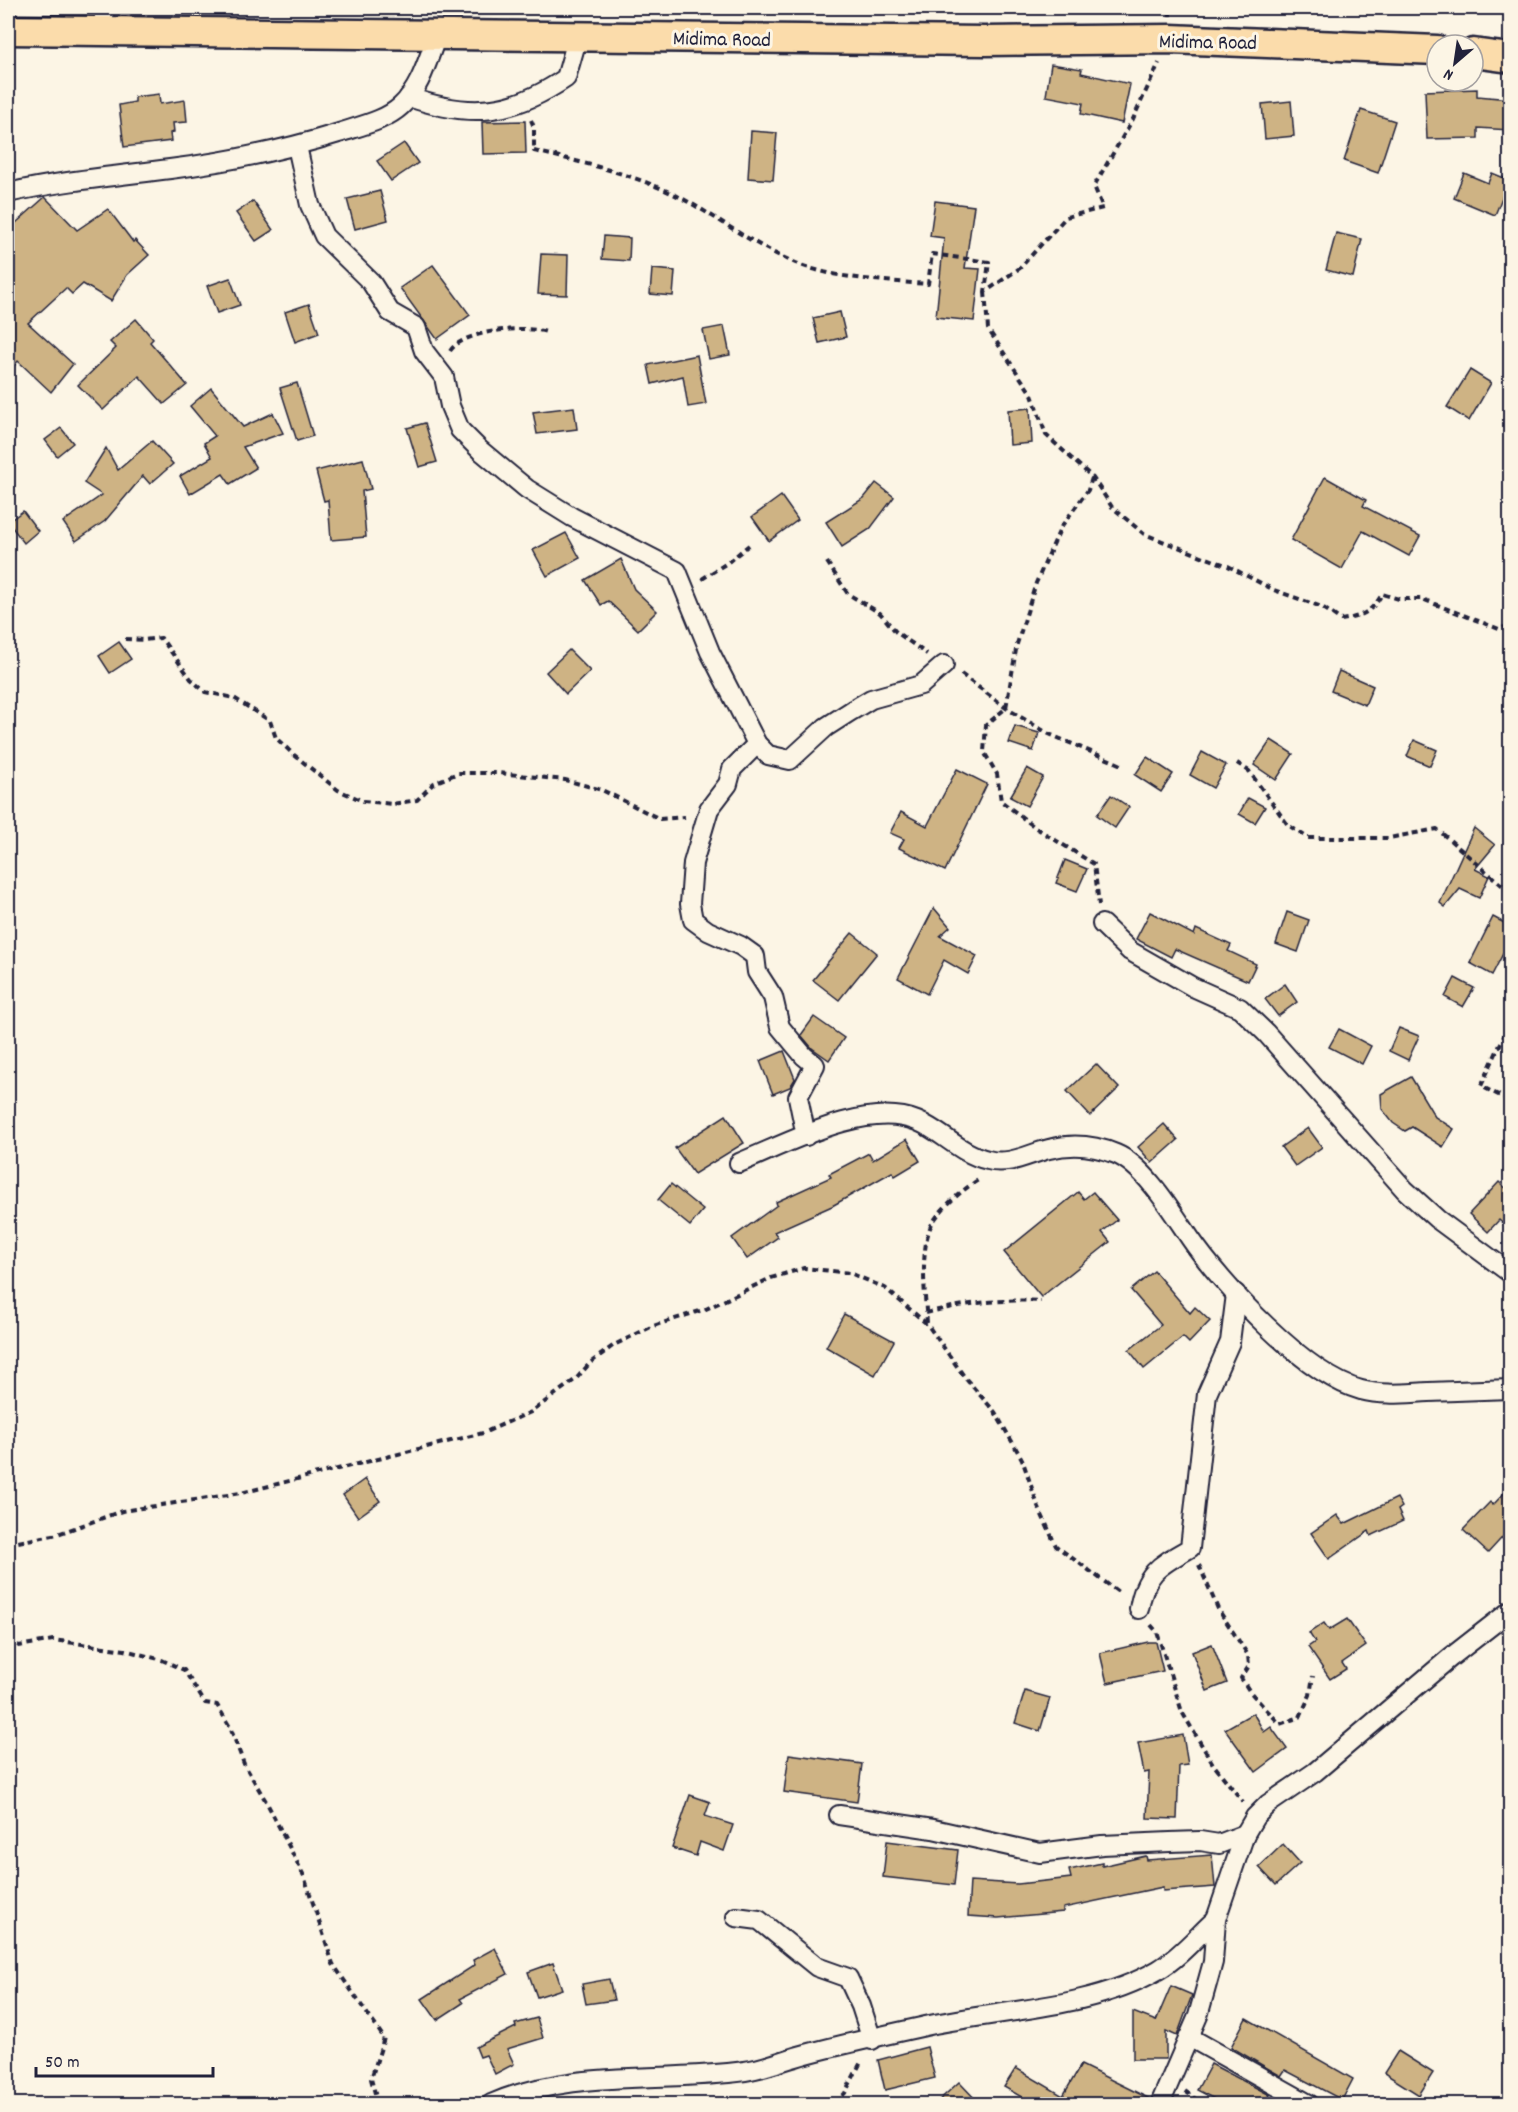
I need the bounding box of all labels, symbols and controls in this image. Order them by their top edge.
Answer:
street label: Midima Road [673,25,771,57]
street label: Midima Road [1159,28,1257,60]
north arrow [1425,33,1485,93]
text: N [1440,62,1458,86]
scale bar [36,2040,213,2078]
text: 50 m [45,2051,80,2076]

